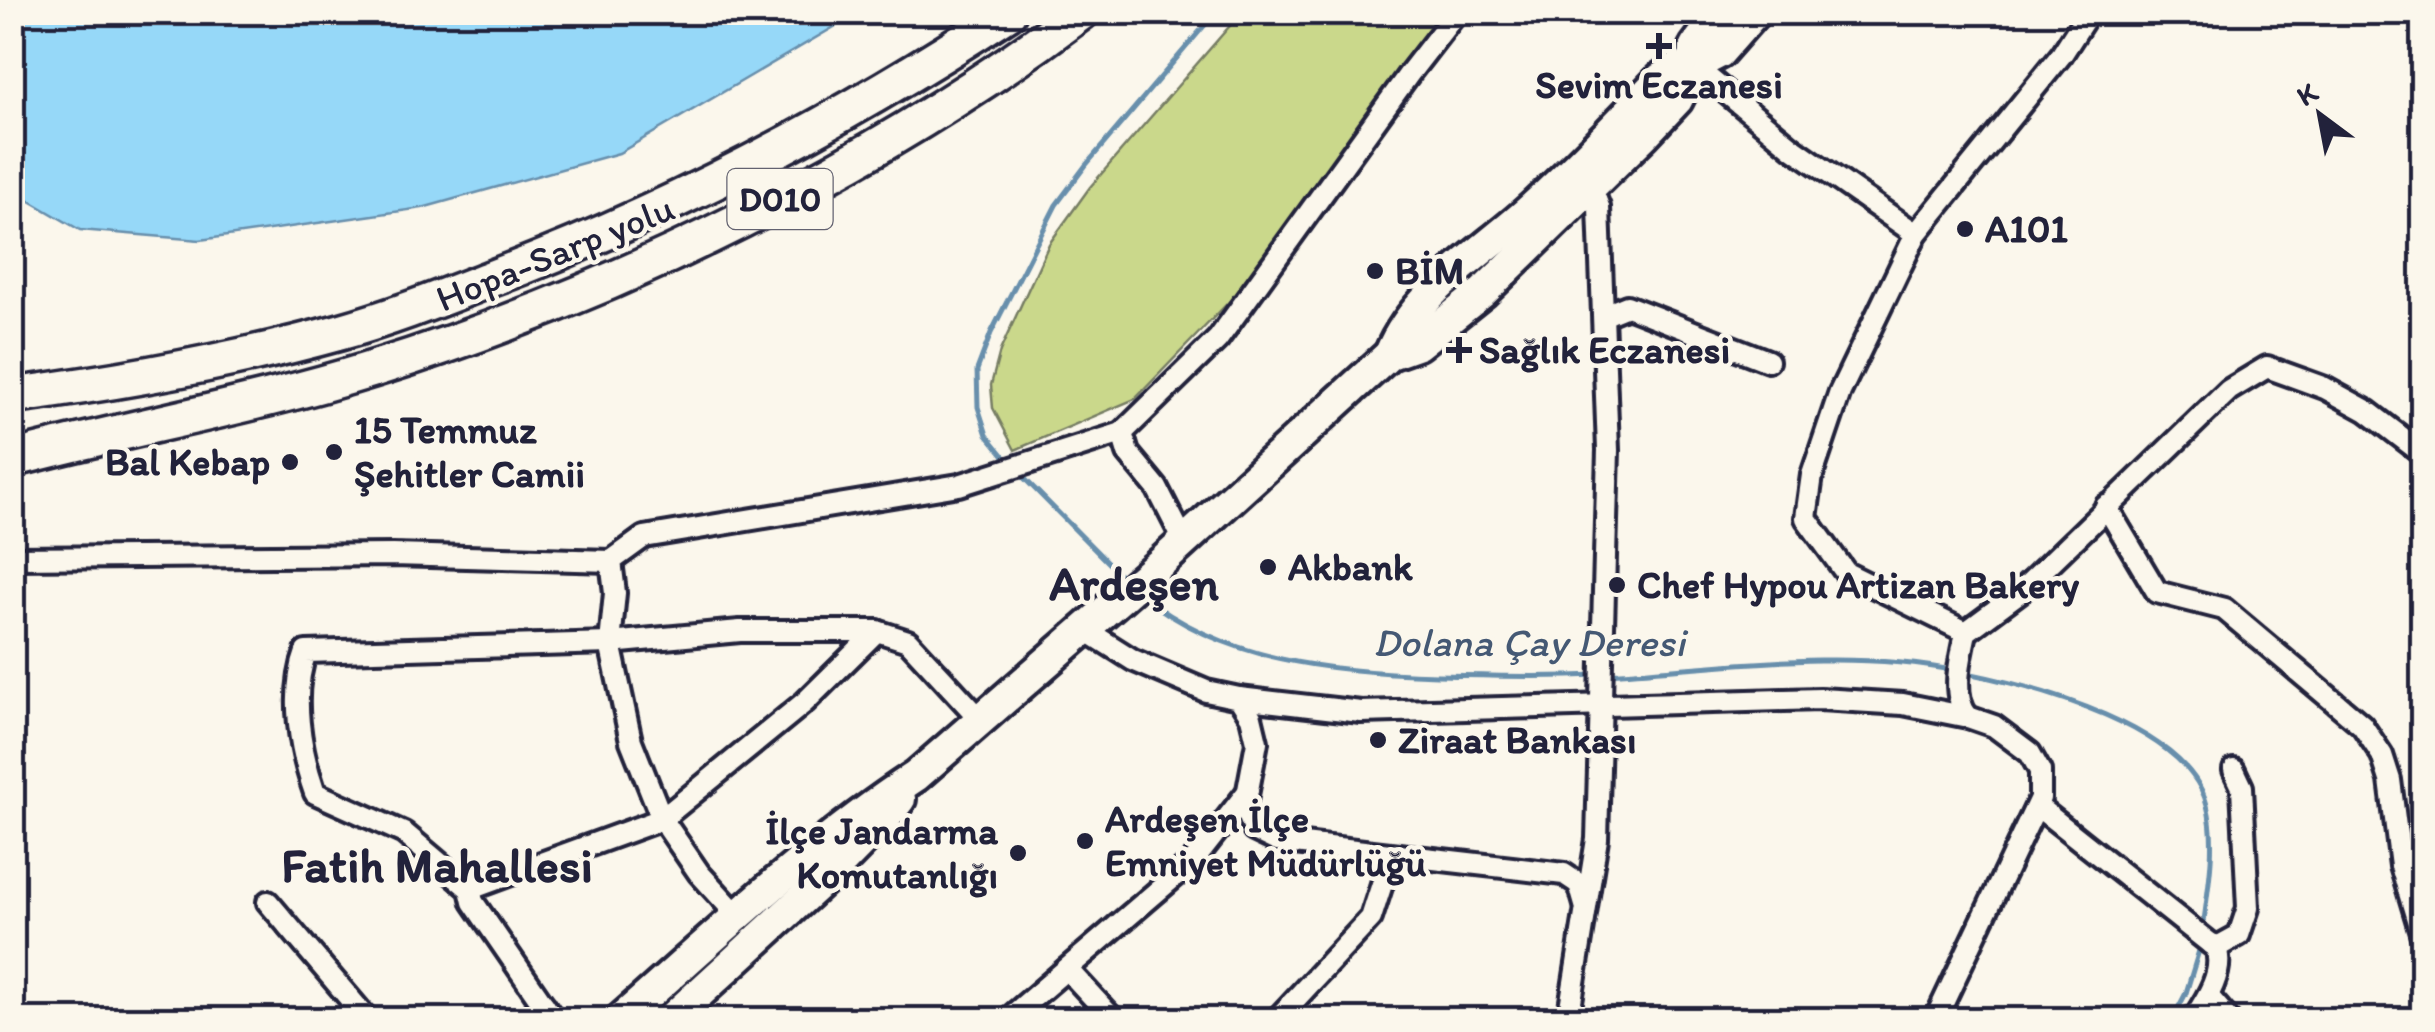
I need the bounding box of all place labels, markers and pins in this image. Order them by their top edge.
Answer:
marker: Sevim Eczanesi [1648,35,1670,57]
place label: Sevim Eczanesi [1535,62,1783,108]
place label: A101 [1985,206,2068,252]
marker: A101 [1954,218,1976,240]
place label: BİM [1395,248,1464,294]
marker: BİM [1364,260,1386,282]
place label: Sağlık Eczanesi [1479,327,1730,373]
marker: Sağlık Eczanesi [1448,339,1470,361]
place label: 15 Temmuz Şehitler Camii [354,407,585,497]
place label: Bal Kebap [105,439,270,485]
marker: 15 Temmuz Şehitler Camii [323,441,345,463]
marker: Bal Kebap [279,451,301,473]
place label: Akbank [1288,544,1413,590]
marker: Akbank [1257,556,1279,578]
place label: Chef Hypou Artizan Bakery [1637,562,2079,608]
marker: Chef Hypou Artizan Bakery [1606,574,1628,596]
place label: Ziraat Bankası [1398,717,1637,763]
marker: Ziraat Bankası [1367,729,1389,751]
place label: Ardeşen İlçe Emniyet Müdürlüğü [1105,796,1426,886]
place label: İlçe Jandarma Komutanlığı [765,808,998,898]
marker: Ardeşen İlçe Emniyet Müdürlüğü [1074,830,1096,852]
marker: İlçe Jandarma Komutanlığı [1007,842,1029,864]

